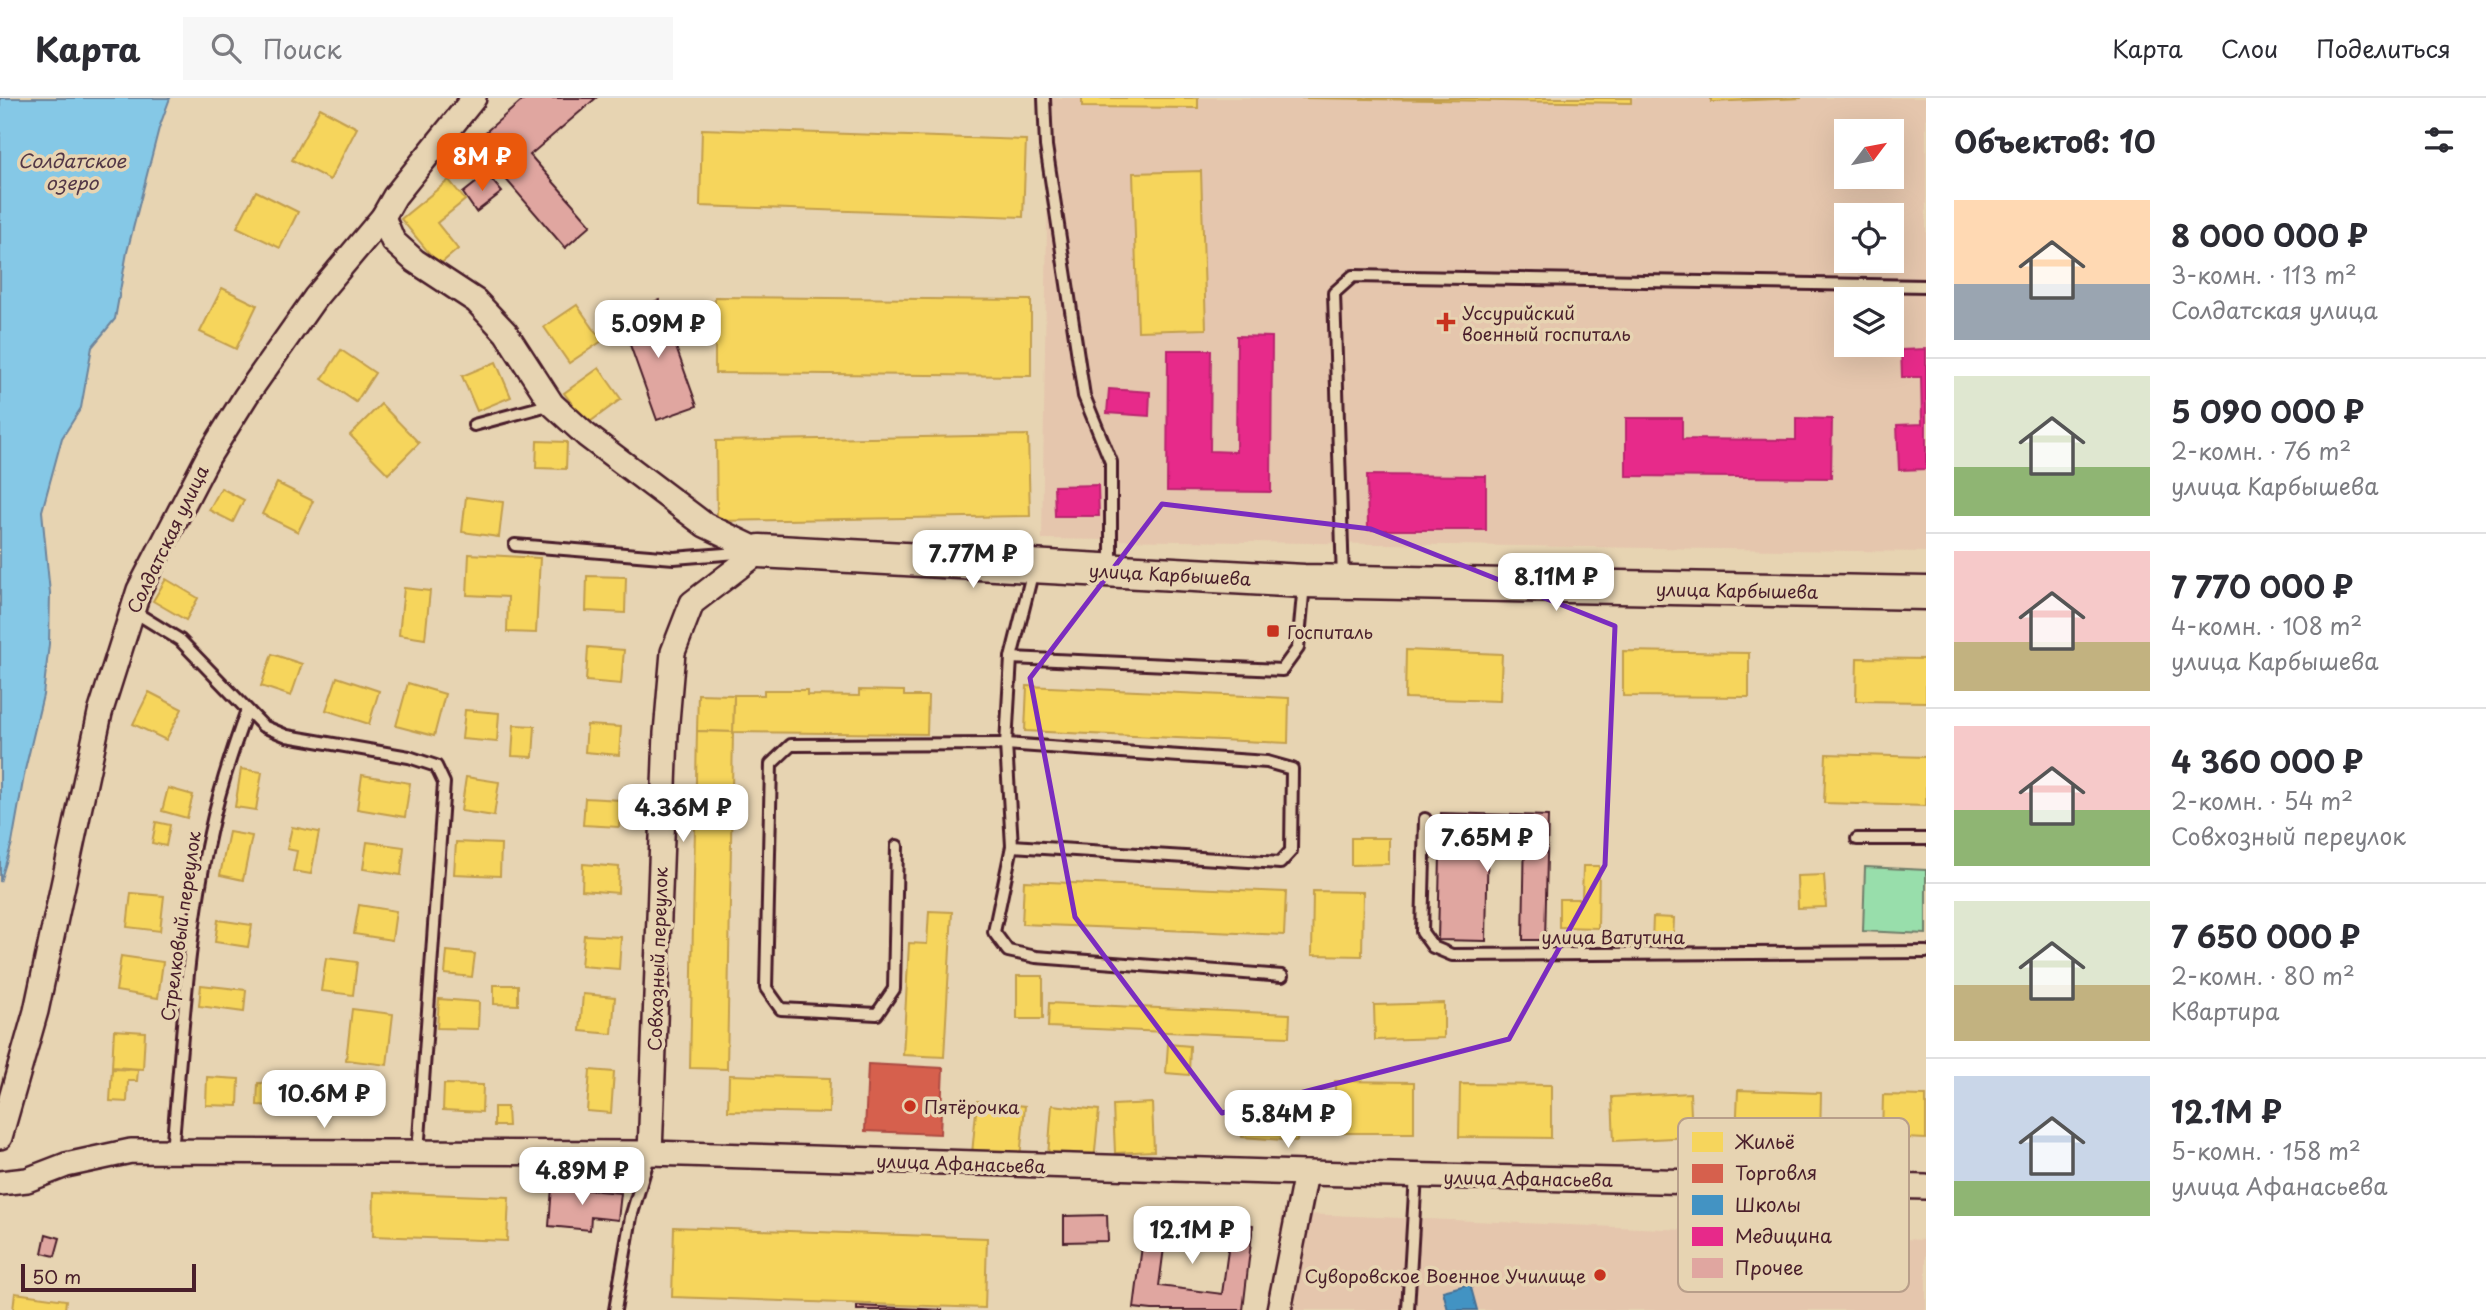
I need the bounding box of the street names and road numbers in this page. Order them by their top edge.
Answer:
street label: Солдатская улица [119,460,215,618]
street label: улица Карбышева [1088,556,1253,592]
street label: улица Карбышева [1656,575,1819,605]
street label: Стрелковый переулок [153,829,207,1023]
street label: Совхозный переулок [640,866,674,1051]
street label: улица Ватутина [1541,923,1685,950]
street label: улица Афанасьева [876,1147,1047,1179]
street label: улица Афанасьева [1443,1163,1614,1193]

